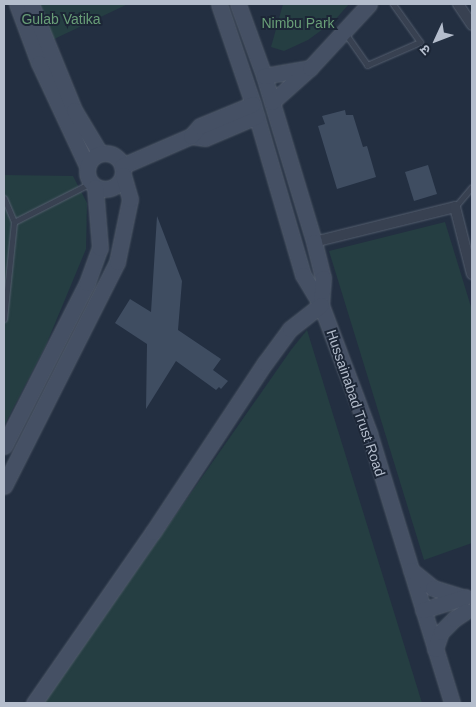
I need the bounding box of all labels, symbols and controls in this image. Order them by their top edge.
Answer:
park label: Gulab Vatika [21,11,101,27]
park label: Nimbu Park [261,15,335,31]
north arrow [411,15,461,65]
text: उ [416,42,434,59]
street label: Hussainabad Trust Road [323,327,389,479]

